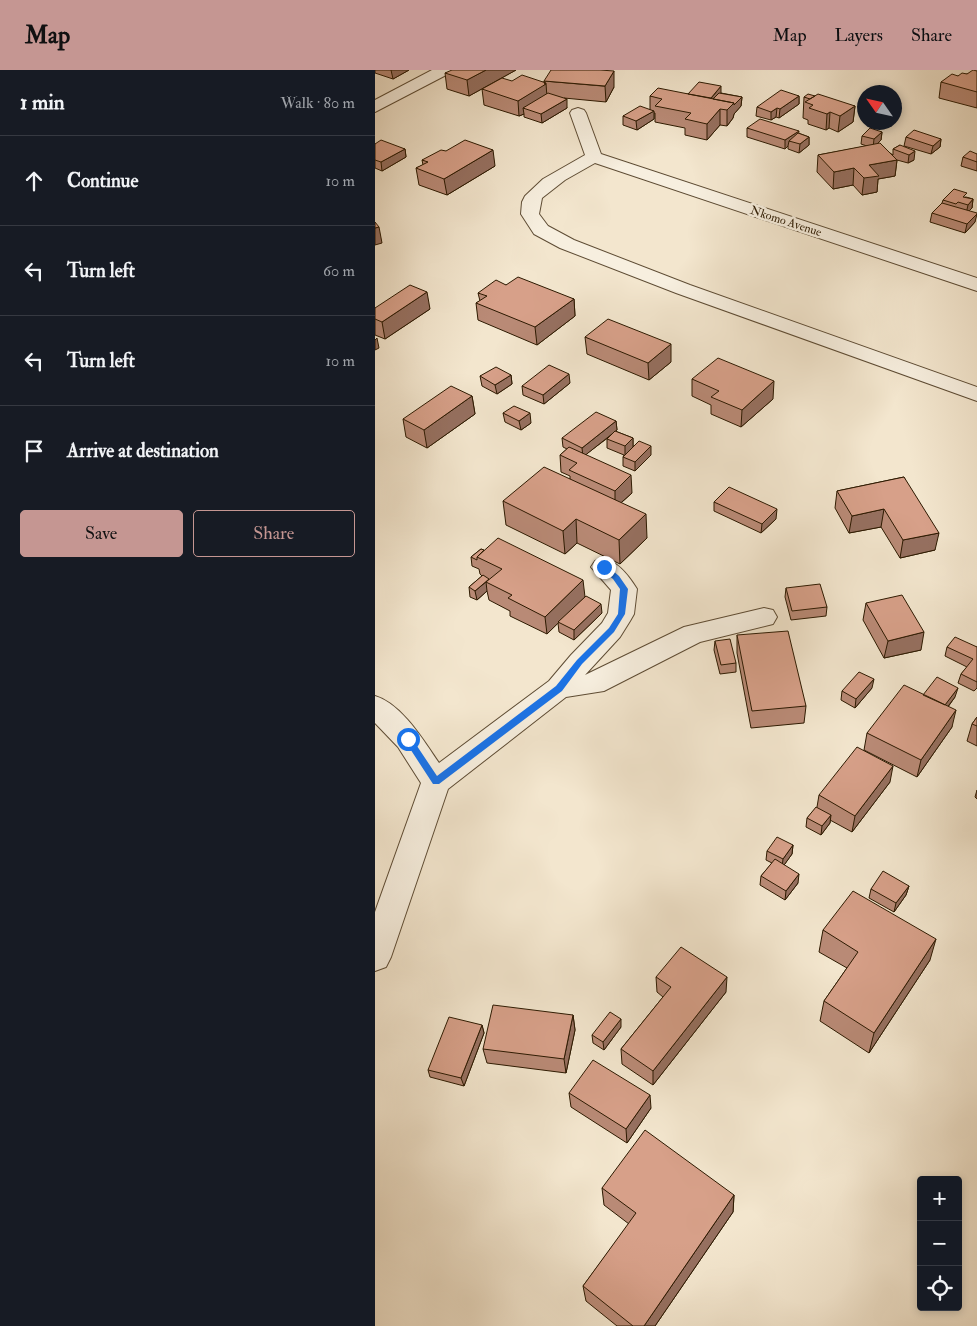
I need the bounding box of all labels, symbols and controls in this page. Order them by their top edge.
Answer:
text: Map [25,20,70,51]
text: Map [773,24,807,47]
text: Layers [835,24,883,47]
text: Share [911,24,952,47]
north arrow [857,85,902,130]
text: 1 min [20,89,65,116]
text: Walk · 80 m [280,93,355,113]
icon: ahead [20,167,48,195]
text: Continue [67,169,138,193]
text: 10 m [325,171,355,191]
street label: Nkomo Avenue [748,203,824,240]
icon: left [20,257,48,285]
text: Turn left [67,259,135,283]
text: 60 m [323,261,355,281]
icon: left [20,347,48,375]
text: Turn left [67,349,135,373]
text: 10 m [325,351,355,371]
icon: arrive [20,437,48,465]
text: Arrive at destination [67,439,219,463]
button: Save [20,510,183,557]
button: Share [193,510,355,557]
route end [593,556,616,579]
route start [397,728,420,751]
map controls [917,1176,962,1311]
button: + [917,1176,962,1221]
button: − [917,1221,962,1266]
button: locate [917,1266,962,1311]

